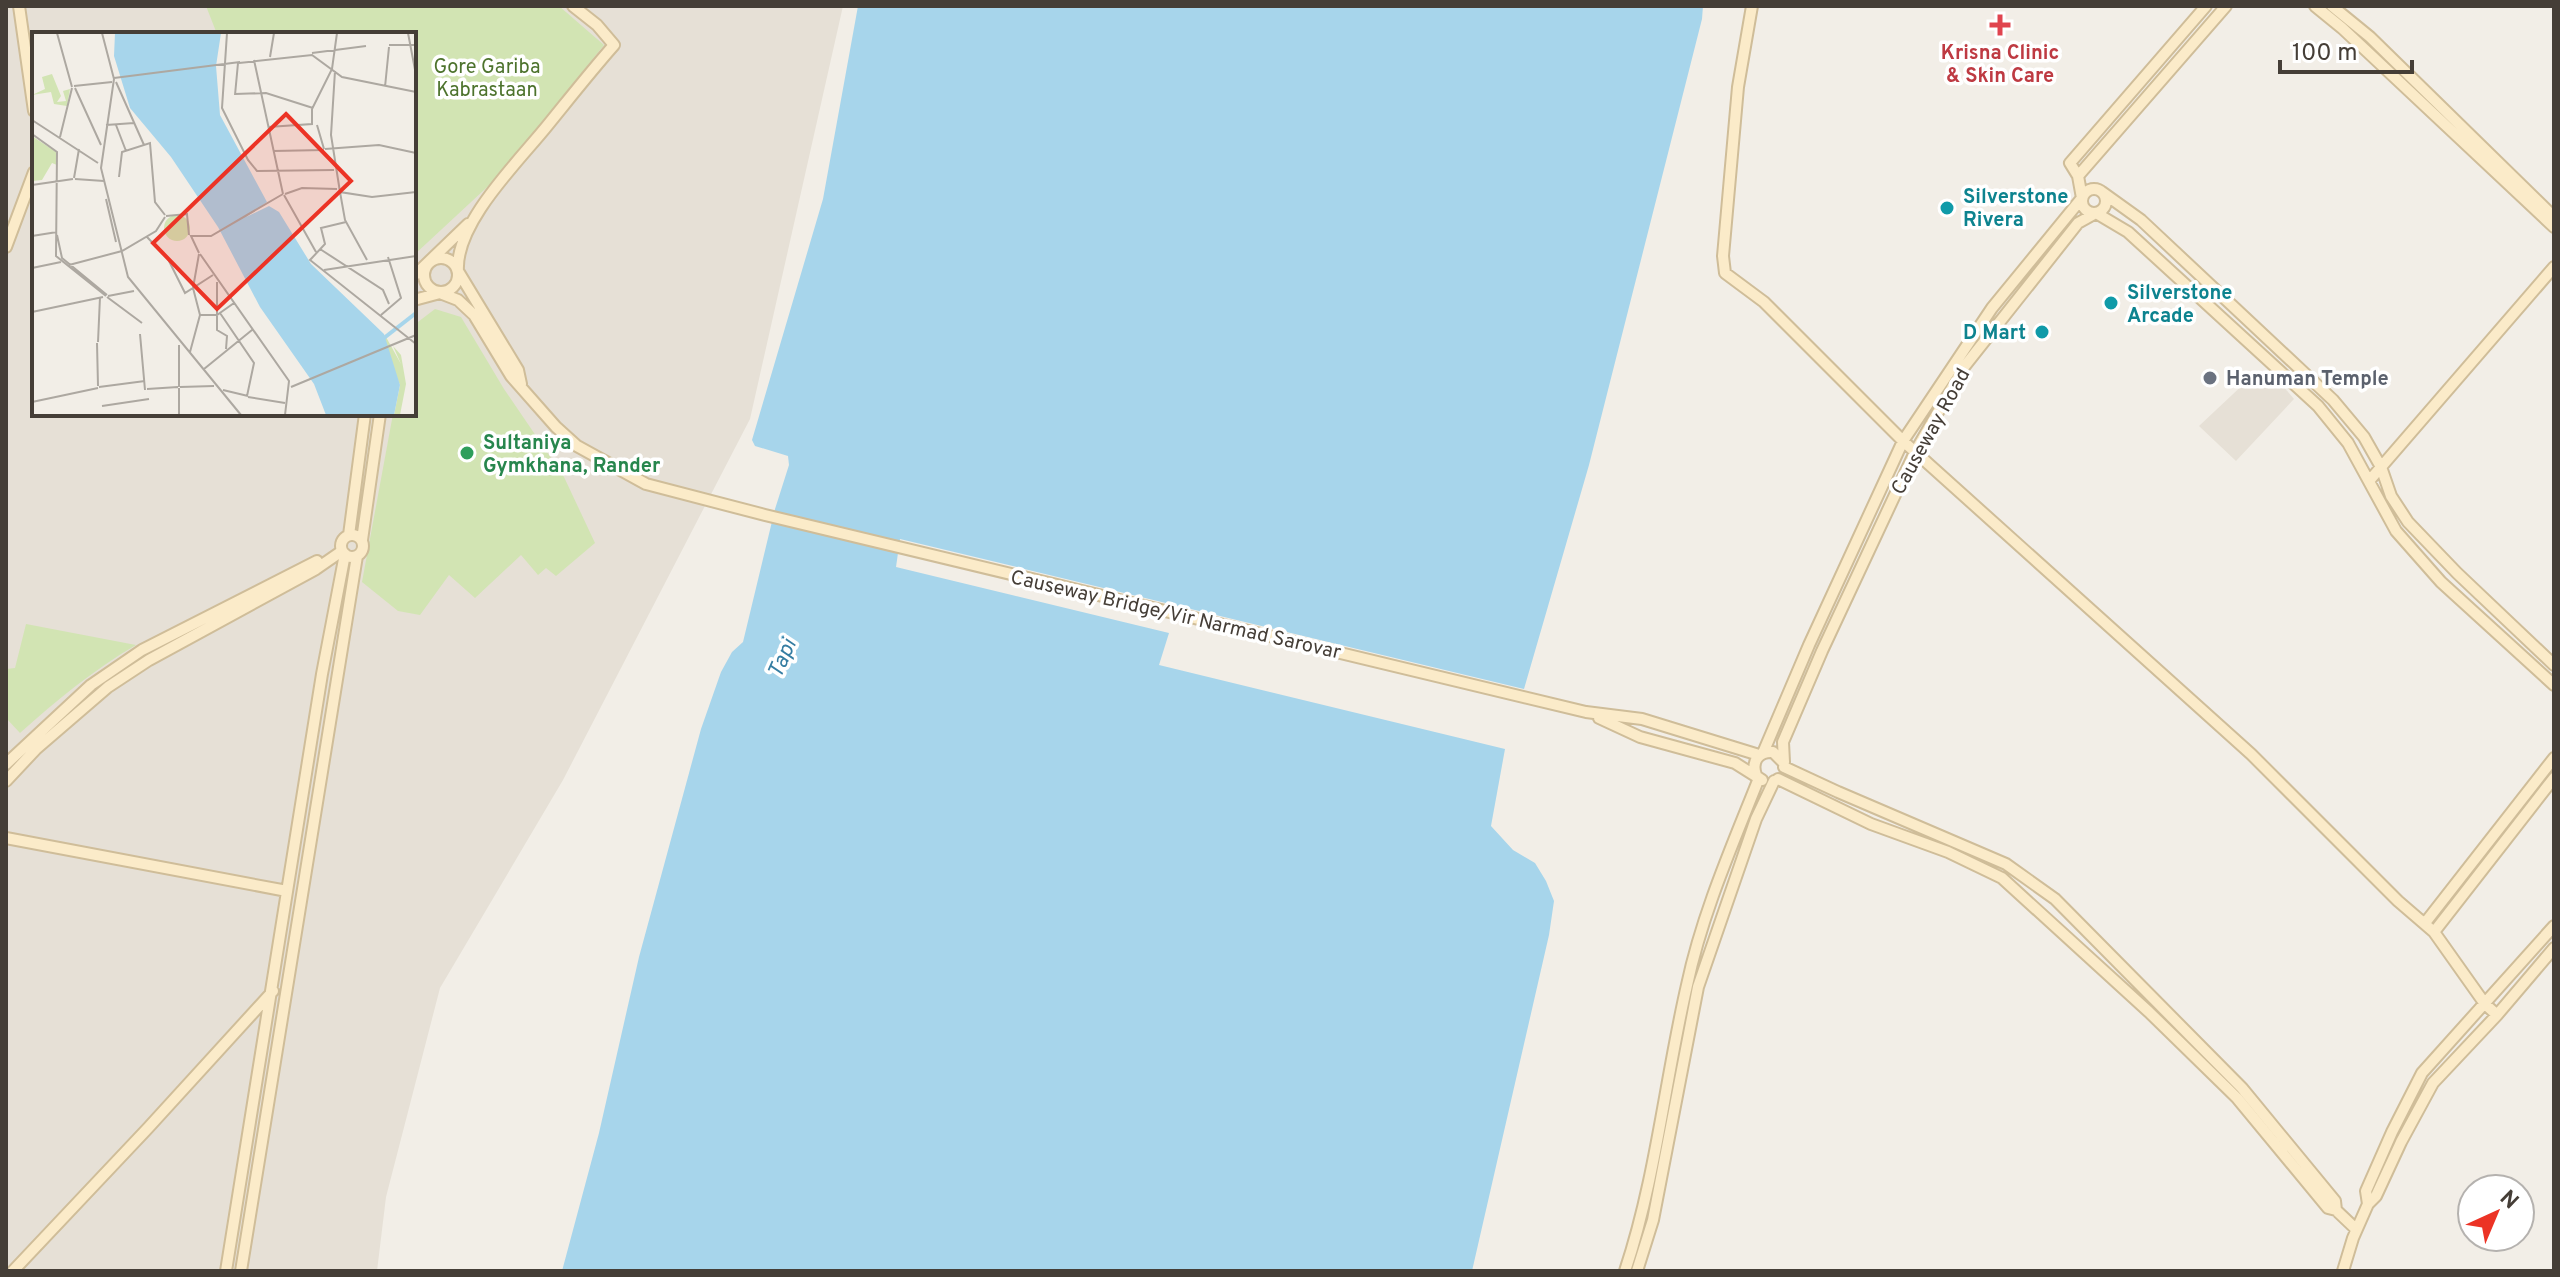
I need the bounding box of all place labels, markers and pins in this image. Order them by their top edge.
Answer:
marker: Krisna Clinic & Skin Care [1989,14,2011,36]
place label: Krisna Clinic & Skin Care [1941,41,2059,90]
place label: Silverstone Rivera [1963,185,2069,234]
marker: Silverstone Rivera [1938,199,1956,217]
place label: Silverstone Arcade [2127,281,2233,330]
marker: Silverstone Arcade [2102,294,2120,312]
place label: D Mart [1963,321,2026,347]
marker: D Mart [2033,323,2051,341]
place label: Hanuman Temple [2226,367,2389,393]
marker: Hanuman Temple [2201,369,2219,387]
place label: Sultaniya Gymkhana, Rander [483,431,661,480]
marker: Sultaniya Gymkhana, Rander [458,444,476,462]

